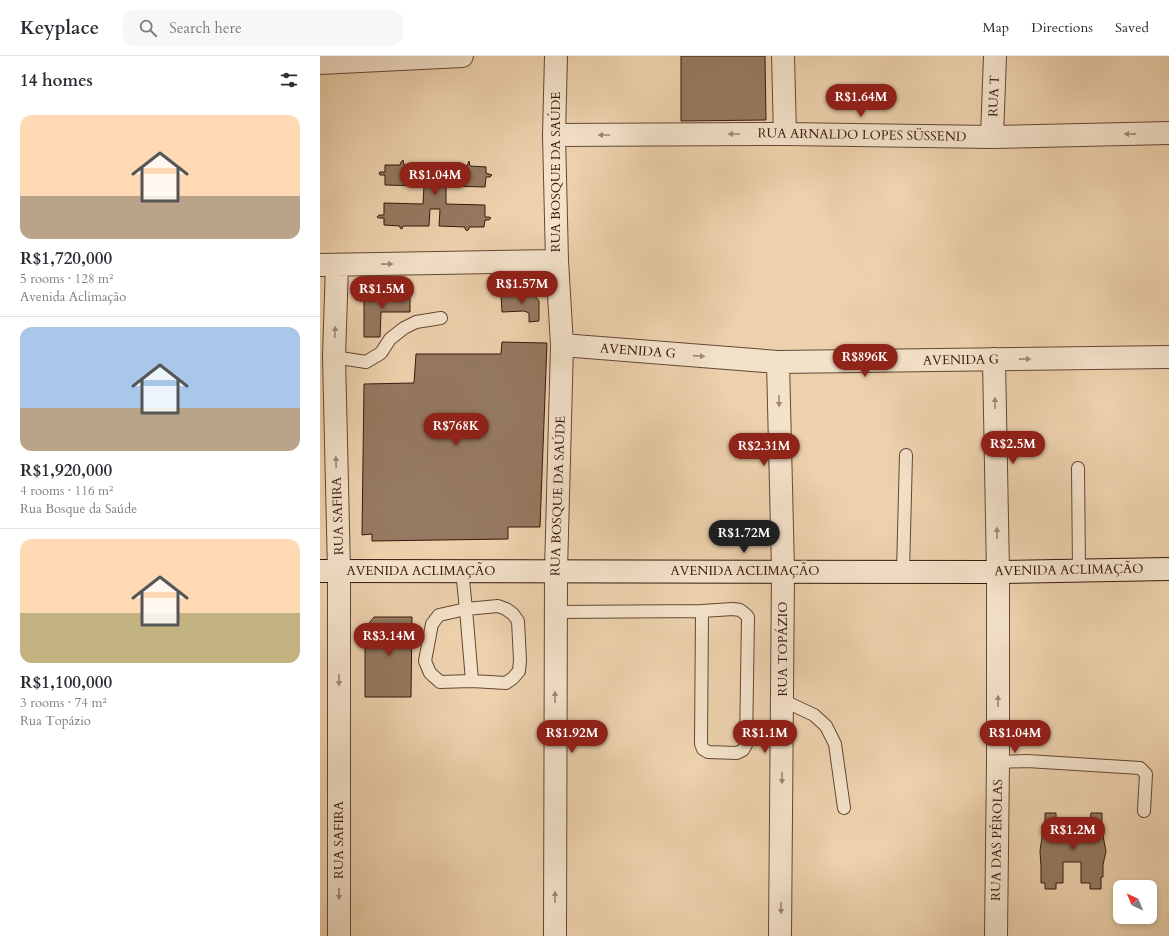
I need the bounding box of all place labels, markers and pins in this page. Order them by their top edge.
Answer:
pin: R$1.64M [824,84,898,118]
pin: R$1.04M [398,162,472,196]
pin: R$1.57M [485,271,559,305]
pin: R$1.5M [349,276,415,310]
pin: R$896K [832,344,898,378]
pin: R$768K [423,413,489,447]
pin: R$2.5M [980,431,1046,465]
pin: R$2.31M [727,433,801,467]
pin: R$1.72M [707,520,781,554]
pin: R$3.14M [352,623,426,657]
pin: R$1.92M [535,720,609,754]
pin: R$1.1M [732,720,798,754]
pin: R$1.04M [978,720,1052,754]
pin: R$1.2M [1040,817,1106,851]

